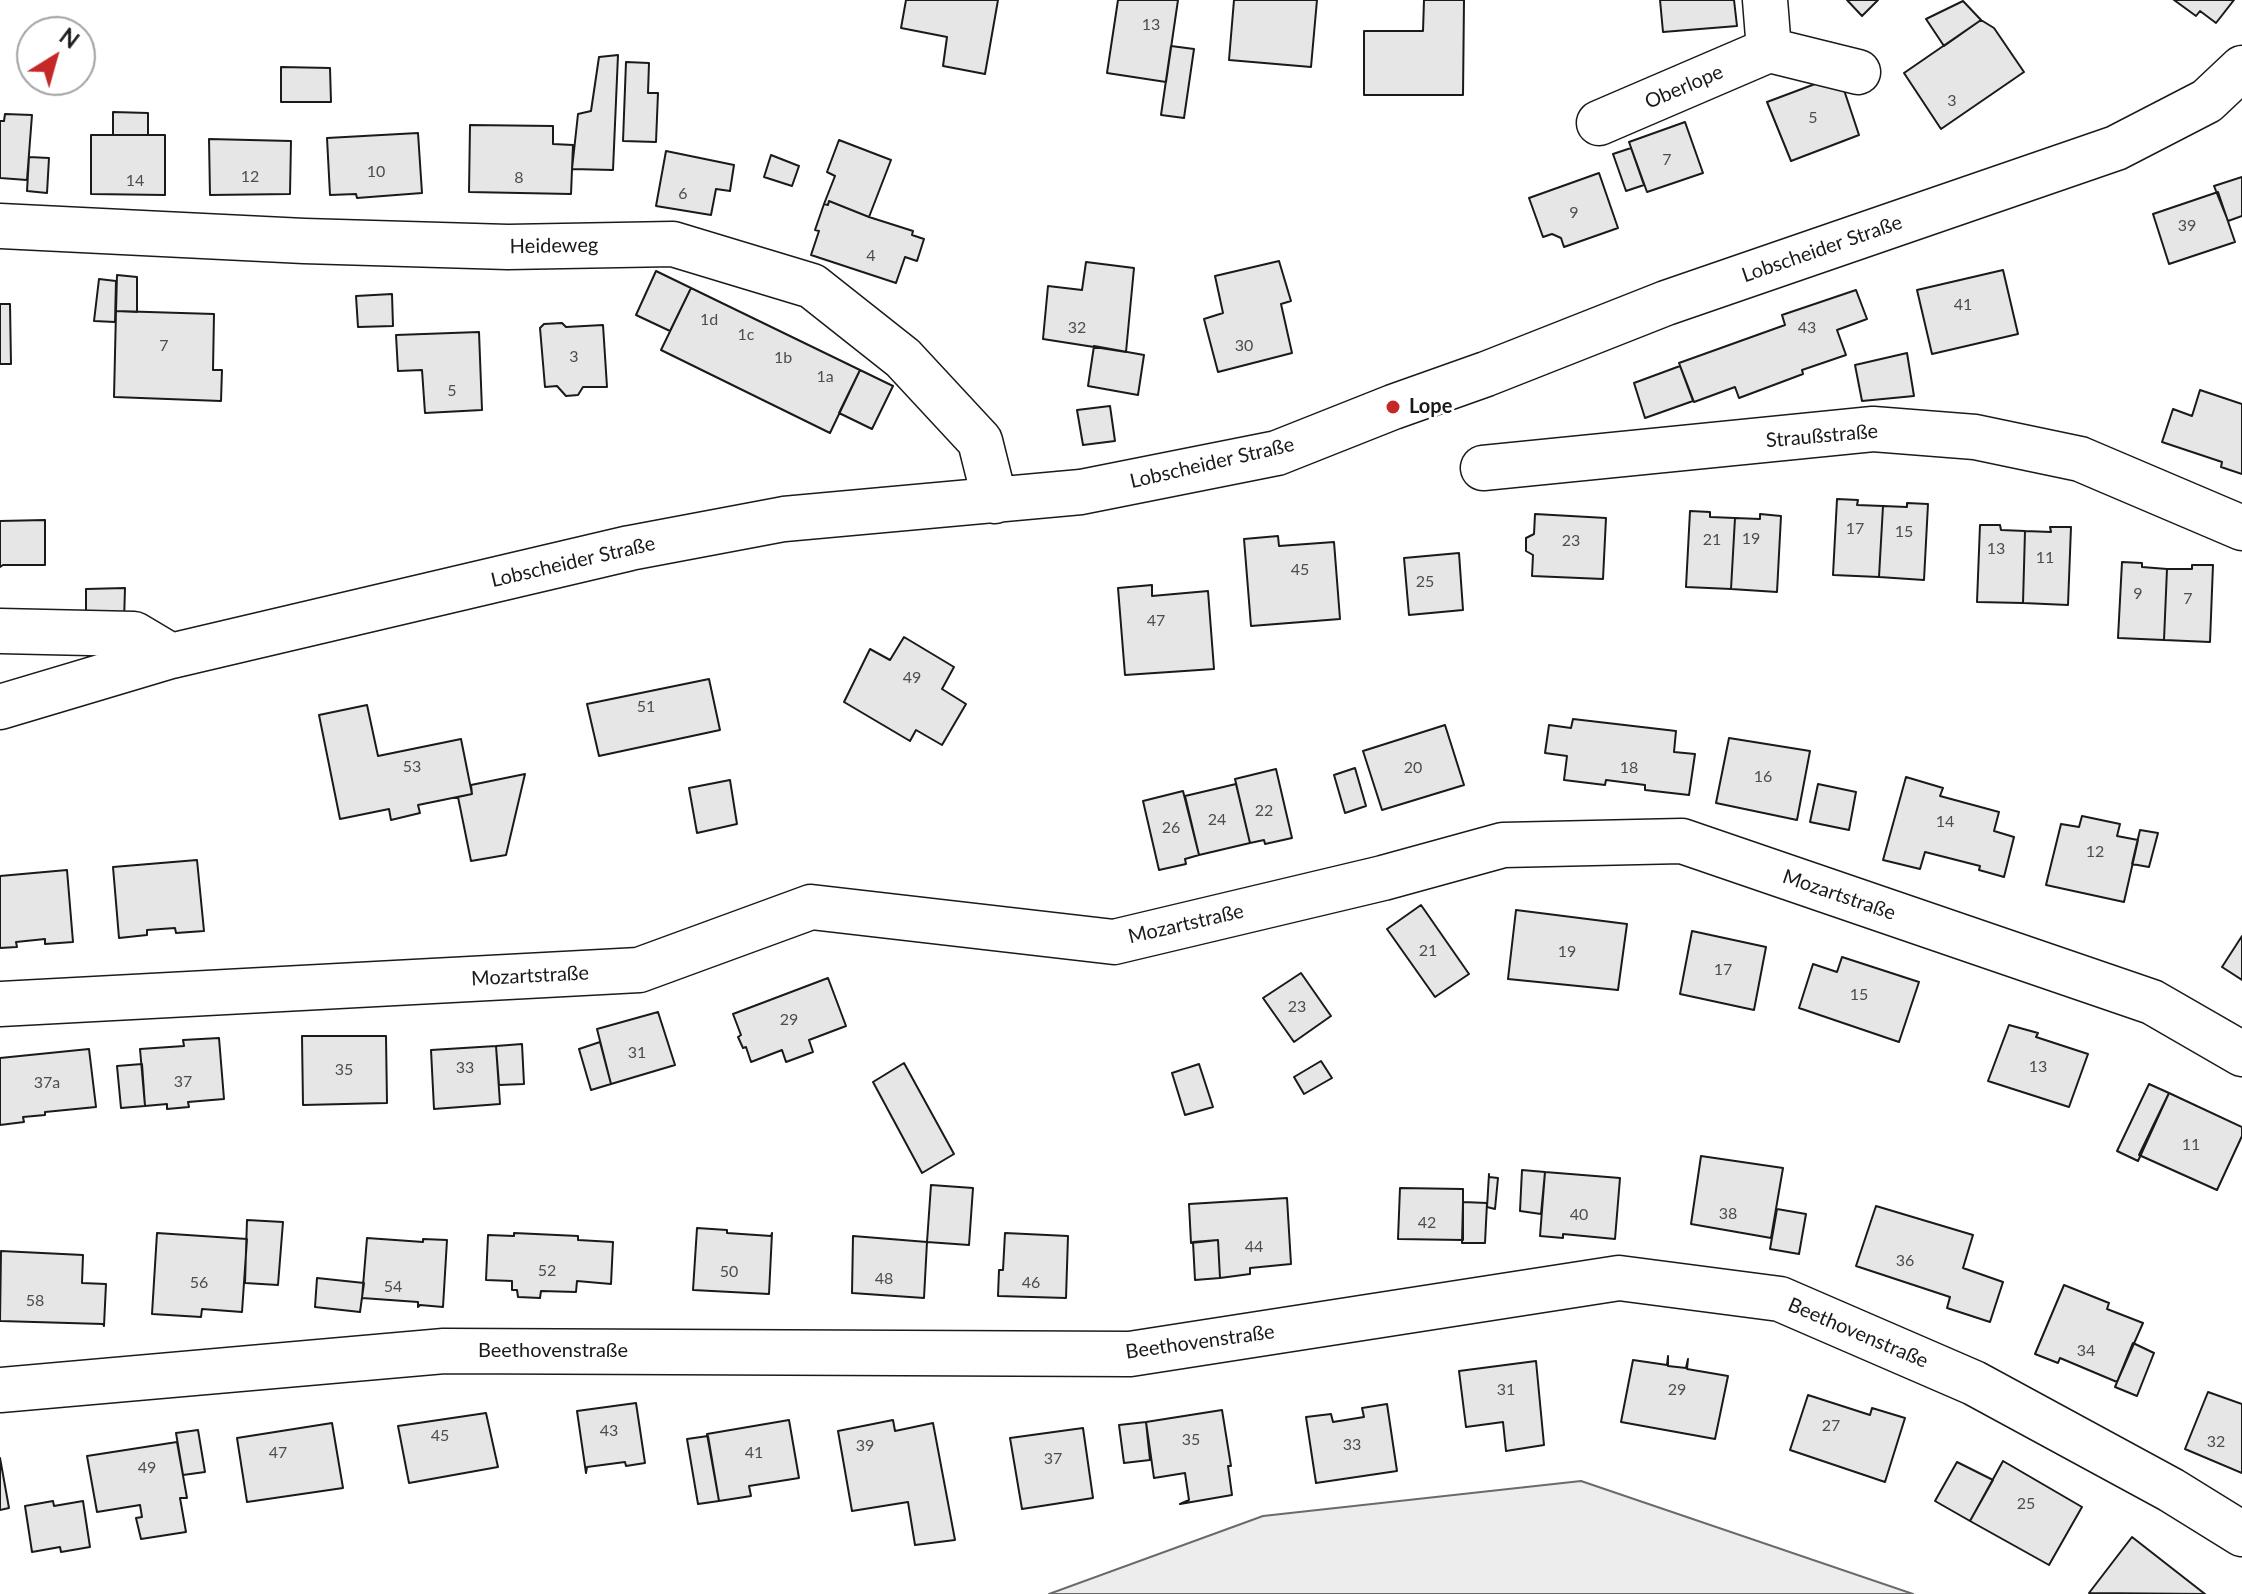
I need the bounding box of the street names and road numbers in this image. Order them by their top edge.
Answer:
street label: Oberlope [1641,60,1727,114]
street label: Lobscheider Straße [1739,210,1905,288]
street label: Heideweg [510,233,598,259]
street label: Straußstraße [1765,419,1879,453]
street label: Lobscheider Straße [1128,432,1296,494]
street label: Lobscheider Straße [489,531,657,593]
street label: Mozartstraße [1779,864,1899,926]
street label: Mozartstraße [1126,899,1246,949]
street label: Mozartstraße [471,961,589,991]
street label: Beethovenstraße [1784,1293,1932,1373]
street label: Beethovenstraße [1124,1320,1276,1364]
street label: Beethovenstraße [478,1339,628,1363]

